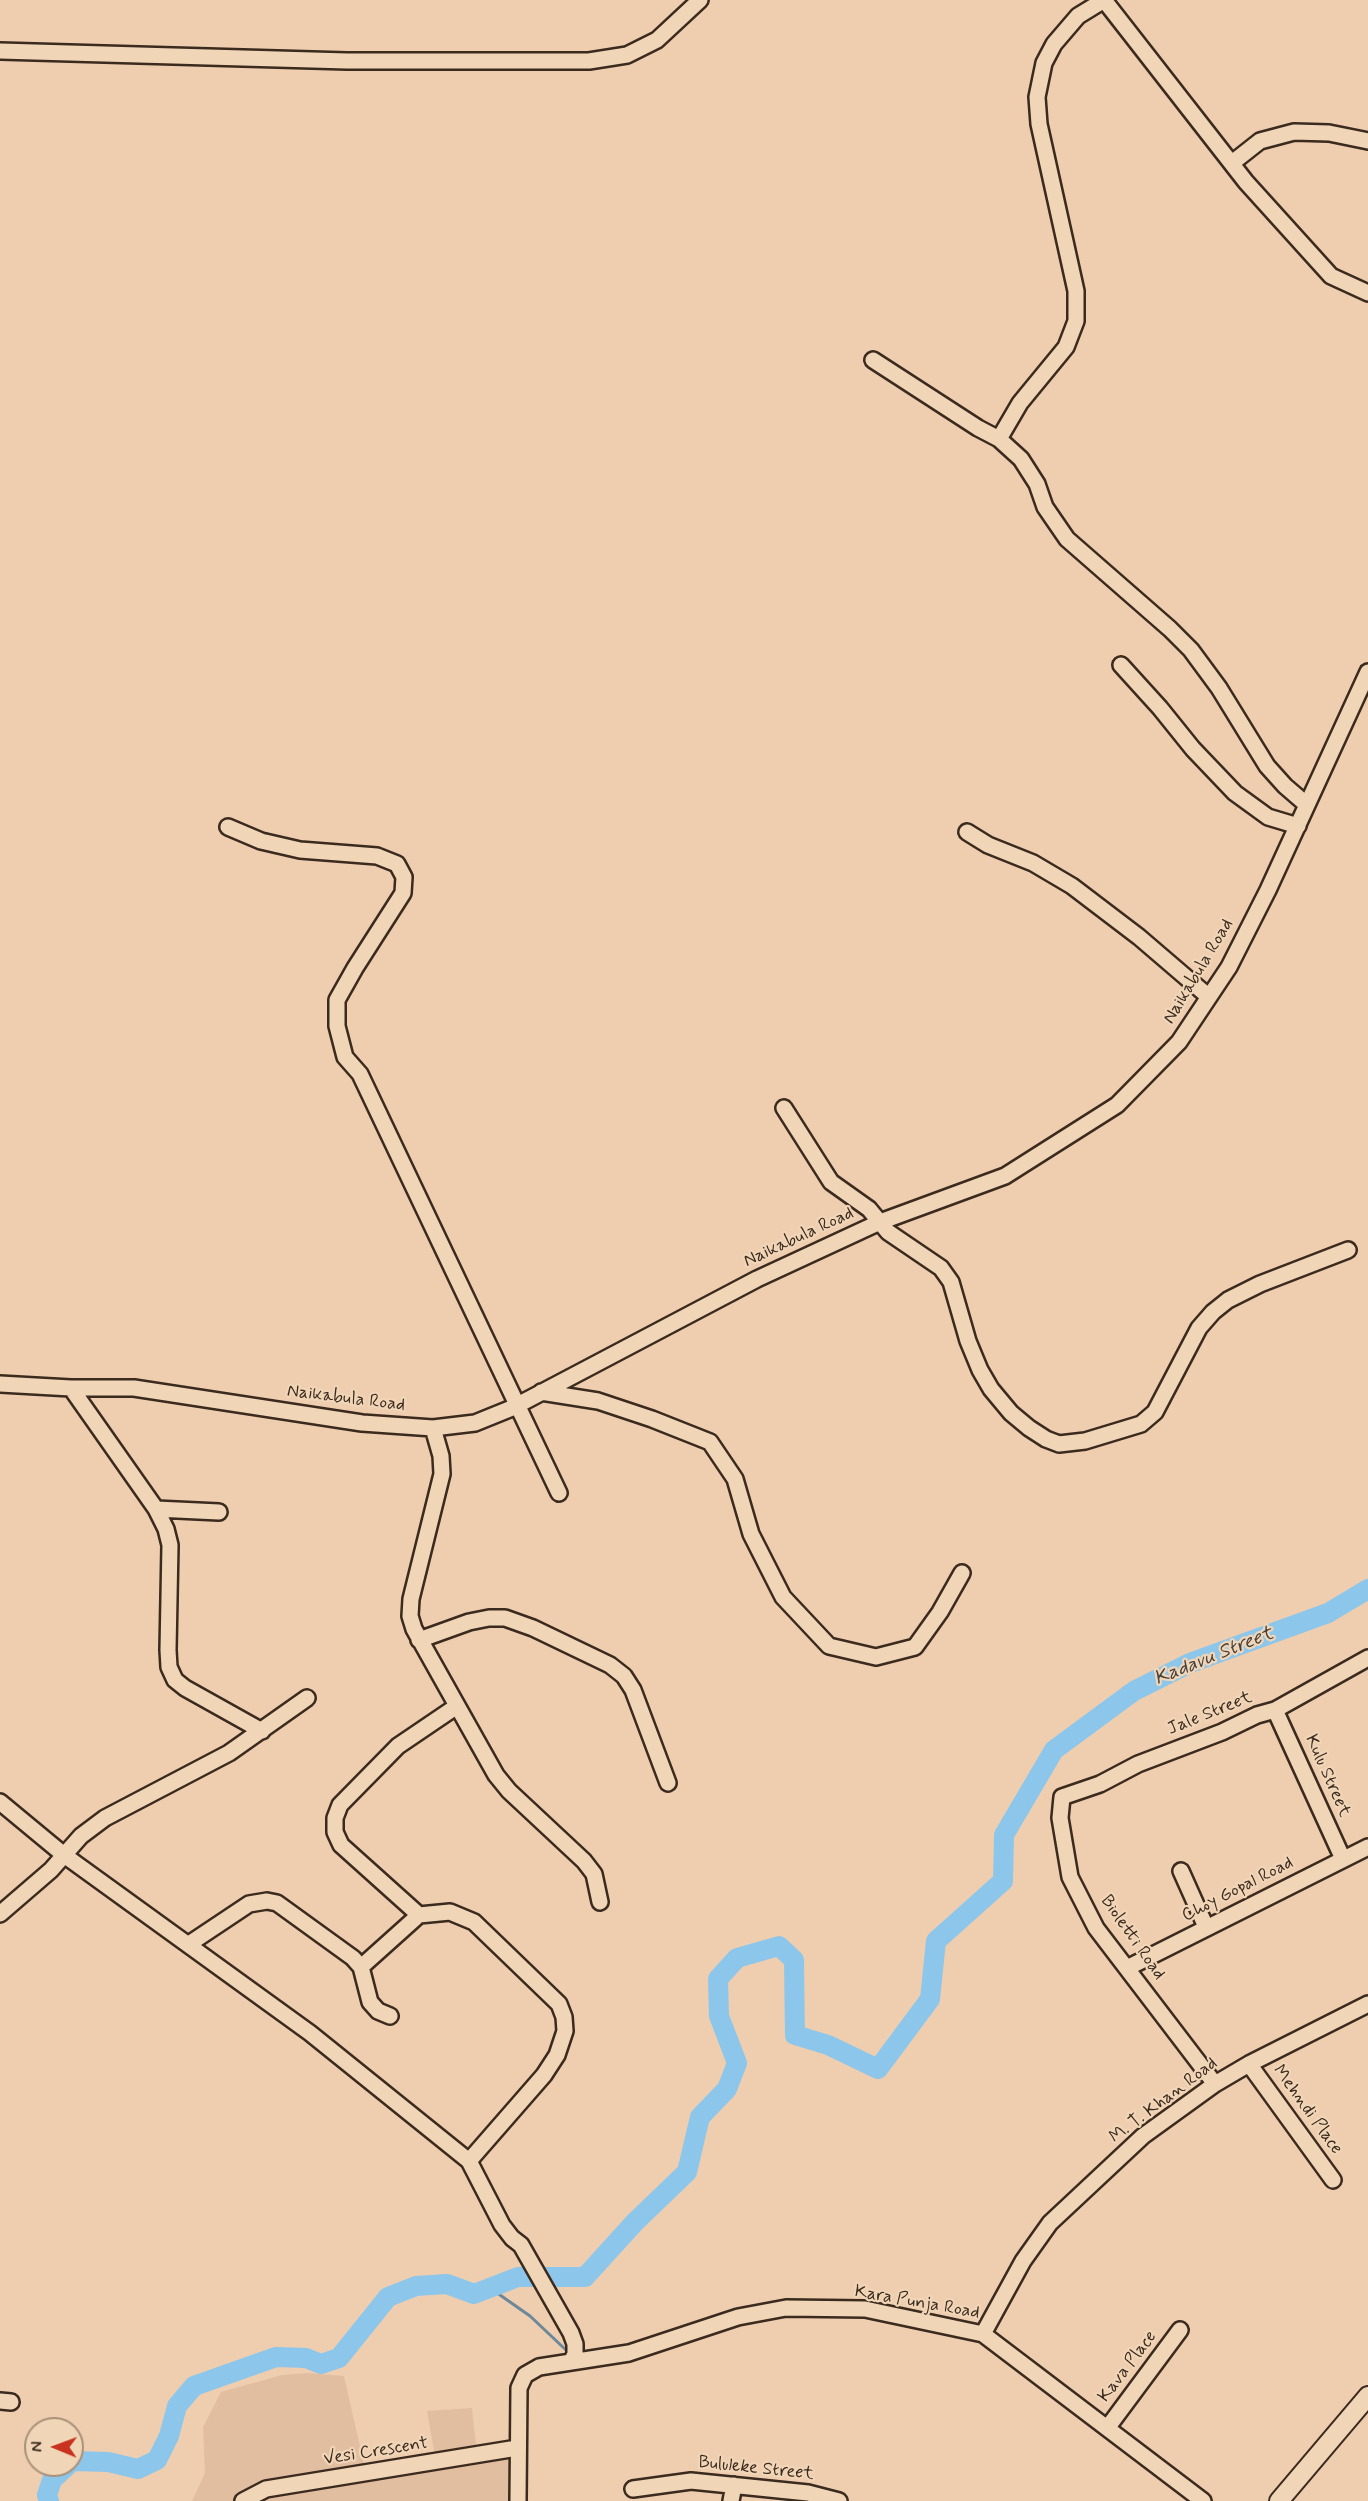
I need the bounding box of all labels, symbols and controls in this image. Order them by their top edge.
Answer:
street label: Naikabula Road [1159,916,1239,1028]
street label: Naikabula Road [741,1203,857,1273]
street label: Naikabula Road [286,1381,406,1417]
water label: Kadavu Street [1151,1622,1277,1692]
street label: Jale Street [1165,1687,1255,1741]
street label: Kulu Street [1299,1731,1355,1821]
street label: Choy Gopal Road [1179,1853,1297,1927]
street label: Bioletti Road [1095,1892,1169,1984]
street label: M. T. Khan Road [1106,2053,1222,2149]
street label: Mehndi Place [1267,2061,1347,2159]
street label: Kara Punja Road [853,2281,981,2325]
street label: Kava Place [1094,2327,1162,2407]
north arrow [24,2417,84,2477]
street label: Vesi Crescent [322,2433,430,2471]
text: N [27,2441,48,2452]
street label: Bululeke Street [697,2452,815,2486]

